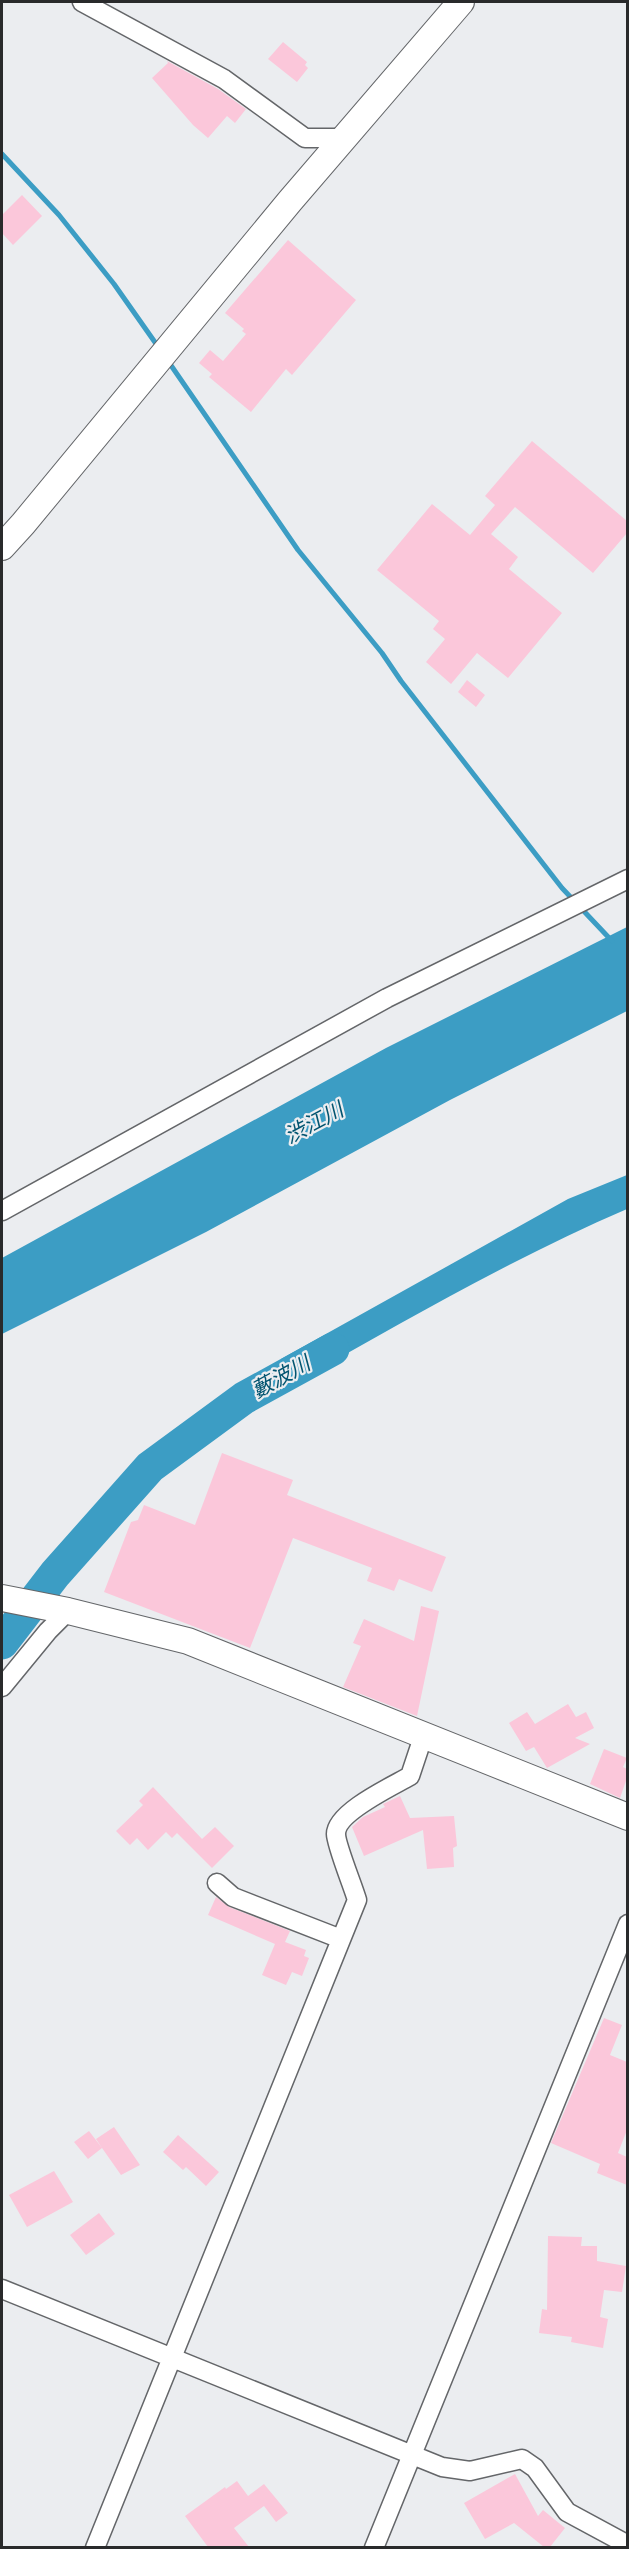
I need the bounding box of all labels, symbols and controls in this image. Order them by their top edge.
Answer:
water label: 渋江川 [280,1096,349,1148]
water label: 藪波川 [247,1349,316,1403]

